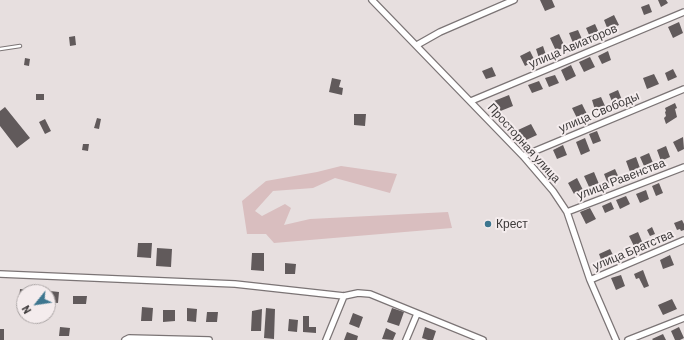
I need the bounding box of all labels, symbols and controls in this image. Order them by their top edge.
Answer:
street label: улица Авиаторов [527,21,619,71]
street label: улица Свободы [557,89,641,135]
street label: Просторная улица [485,100,563,186]
street label: улица Равенства [575,156,667,202]
place label: Крест [496,217,528,231]
marker: Крест [483,219,493,229]
street label: улица Братства [591,227,675,273]
north arrow [16,284,56,324]
text: N [19,303,34,316]

